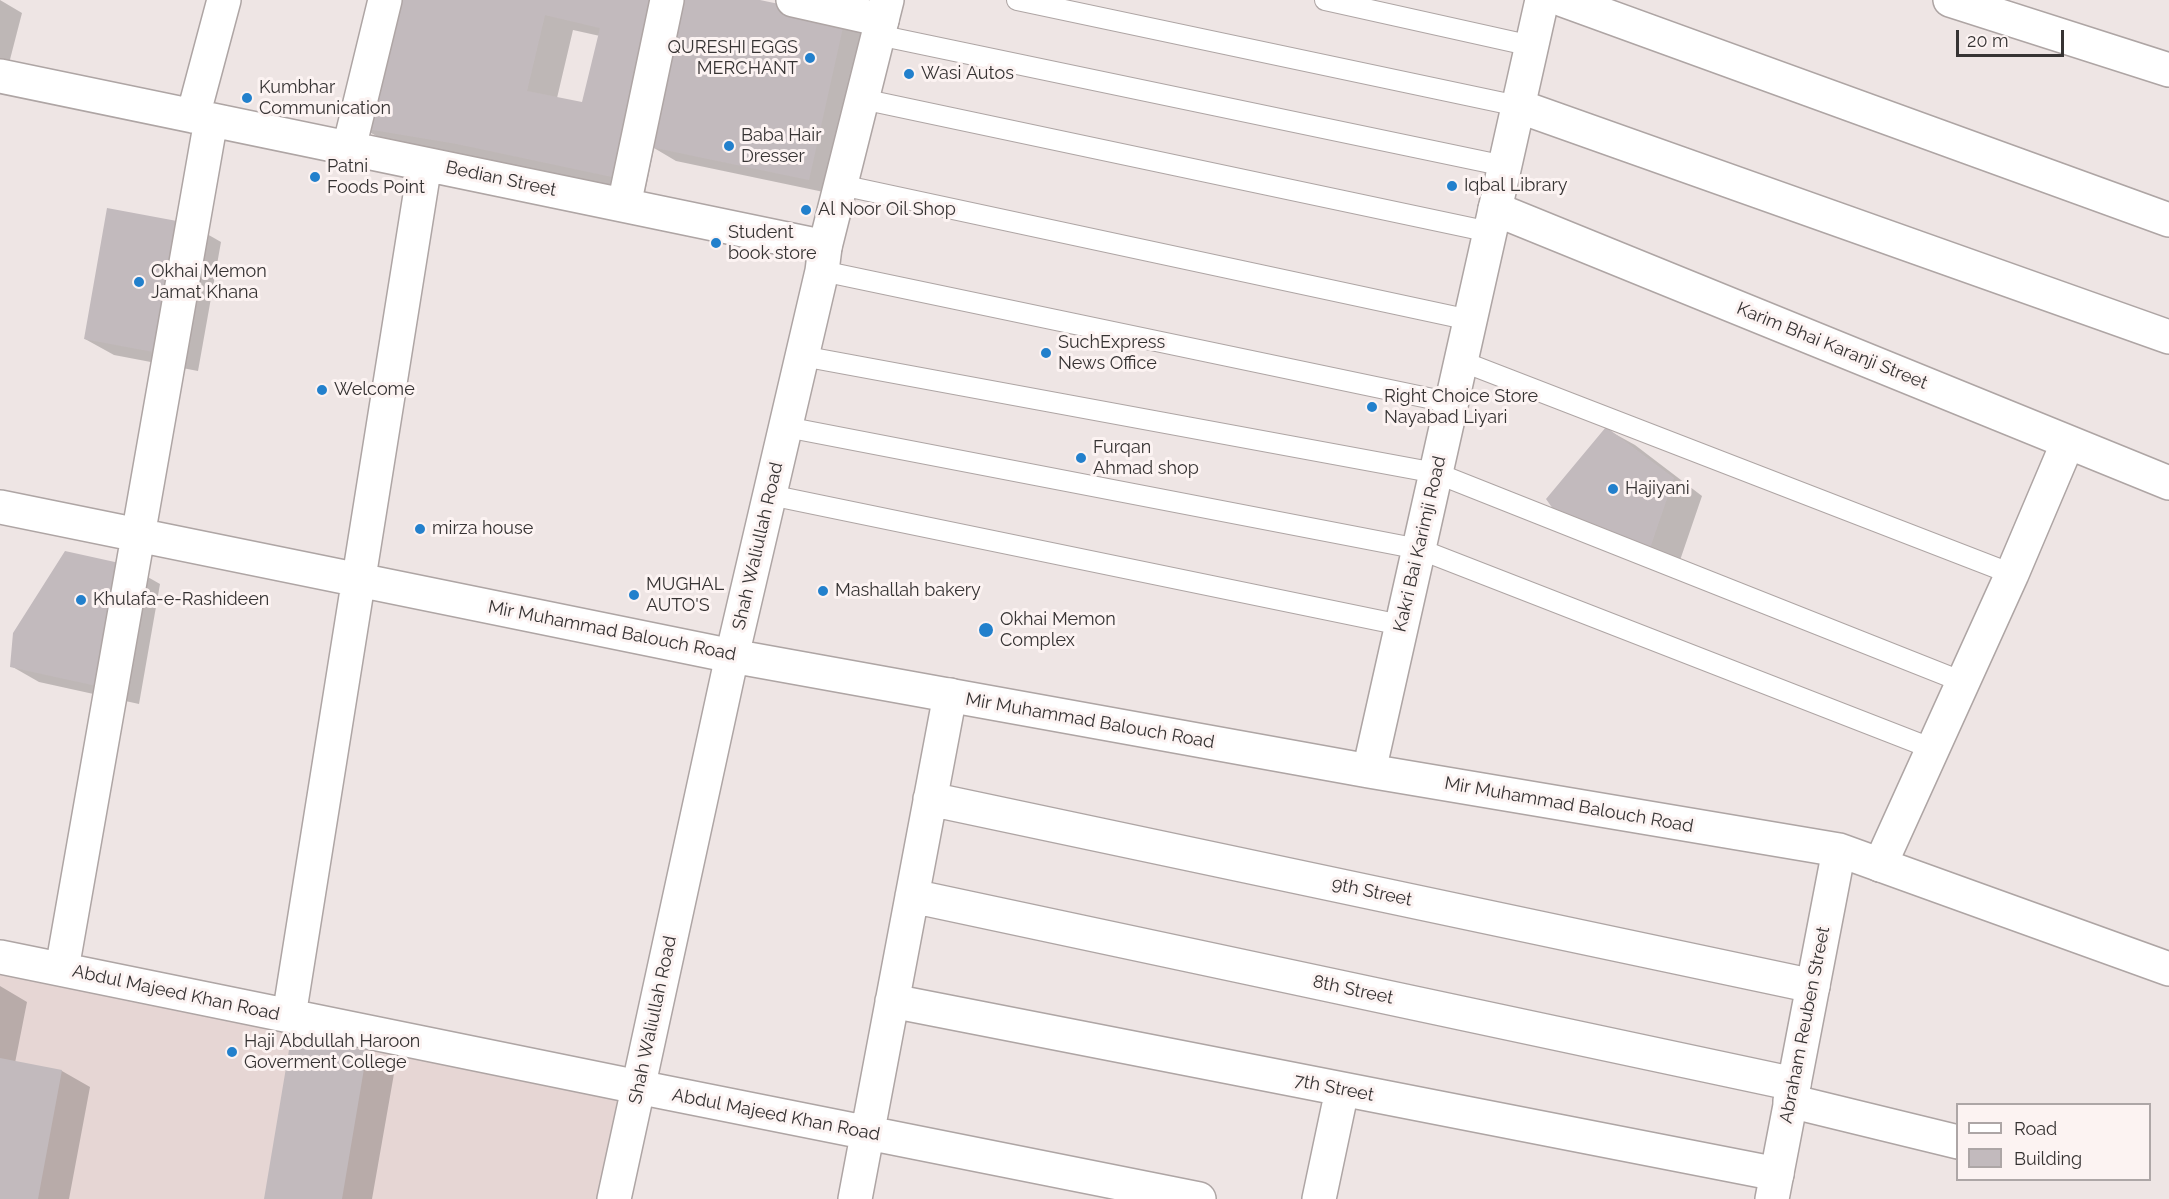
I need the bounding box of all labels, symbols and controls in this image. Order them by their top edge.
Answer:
scale bar [1959,18,2067,56]
text: 20 m [1967,30,2009,51]
place label: QURESHI EGGS MERCHANT [668,37,798,80]
marker: QURESHI EGGS MERCHANT [803,51,817,65]
place label: Wasi Autos [921,63,1014,85]
marker: Wasi Autos [902,67,916,81]
place label: Kumbhar Communication [259,77,391,119]
marker: Kumbhar Communication [240,91,254,105]
place label: Baba Hair Dresser [741,125,822,168]
marker: Baba Hair Dresser [722,139,736,153]
place label: Patni Foods Point [327,156,425,198]
street label: Bedian Street [444,157,558,201]
marker: Patni Foods Point [308,170,322,184]
place label: Iqbal Library [1464,175,1568,197]
marker: Iqbal Library [1445,179,1459,193]
place label: Al Noor Oil Shop [818,199,956,221]
marker: Al Noor Oil Shop [799,203,813,217]
place label: Student book store [728,222,817,264]
marker: Student book store [709,236,723,250]
place label: Okhai Memon Jamat Khana [151,261,267,304]
marker: Okhai Memon Jamat Khana [132,275,146,289]
street label: Karim Bhai Karanji Street [1733,298,1931,394]
place label: SuchExpress News Office [1058,332,1165,374]
marker: SuchExpress News Office [1039,346,1053,360]
place label: Welcome [334,379,415,401]
marker: Welcome [315,383,329,397]
place label: Right Choice Store Nayabad Liyari [1384,386,1538,428]
marker: Right Choice Store Nayabad Liyari [1365,400,1379,414]
place label: Furqan Ahmad shop [1093,437,1199,480]
marker: Furqan Ahmad shop [1074,451,1088,465]
street label: Kakri Bai Karimji Road [1389,454,1451,634]
street label: Shah Waliullah Road [728,460,788,632]
place label: Hajiyani [1625,478,1690,500]
marker: Hajiyani [1606,482,1620,496]
place label: mirza house [432,518,533,540]
marker: mirza house [413,522,427,536]
place label: MUGHAL AUTO'S [646,574,724,616]
place label: Mashallah bakery [835,580,981,602]
marker: Mashallah bakery [816,584,830,598]
marker: MUGHAL AUTO'S [627,588,641,602]
place label: Khulafa-e-Rashideen [93,589,269,611]
marker: Khulafa-e-Rashideen [74,593,88,607]
street label: Mir Muhammad Balouch Road [486,596,738,666]
place label: Okhai Memon Complex [1000,609,1116,652]
marker: Okhai Memon Complex [977,621,995,639]
street label: Mir Muhammad Balouch Road [964,688,1216,754]
street label: Mir Muhammad Balouch Road [1443,772,1695,838]
street label: 9th Street [1330,873,1414,911]
street label: Abraham Reuben Street [1775,925,1835,1125]
street label: Shah Waliullah Road [625,934,681,1106]
street label: Abdul Majeed Khan Road [70,960,282,1026]
street label: 8th Street [1311,971,1395,1009]
place label: Haji Abdullah Haroon Goverment College [244,1031,420,1074]
marker: Haji Abdullah Haroon Goverment College [225,1045,239,1059]
street label: 7th Street [1292,1070,1376,1106]
street label: Abdul Majeed Khan Road [670,1084,882,1146]
legend [1956,1103,2151,1181]
text: Road [2014,1118,2057,1139]
text: Building [2014,1148,2082,1169]

